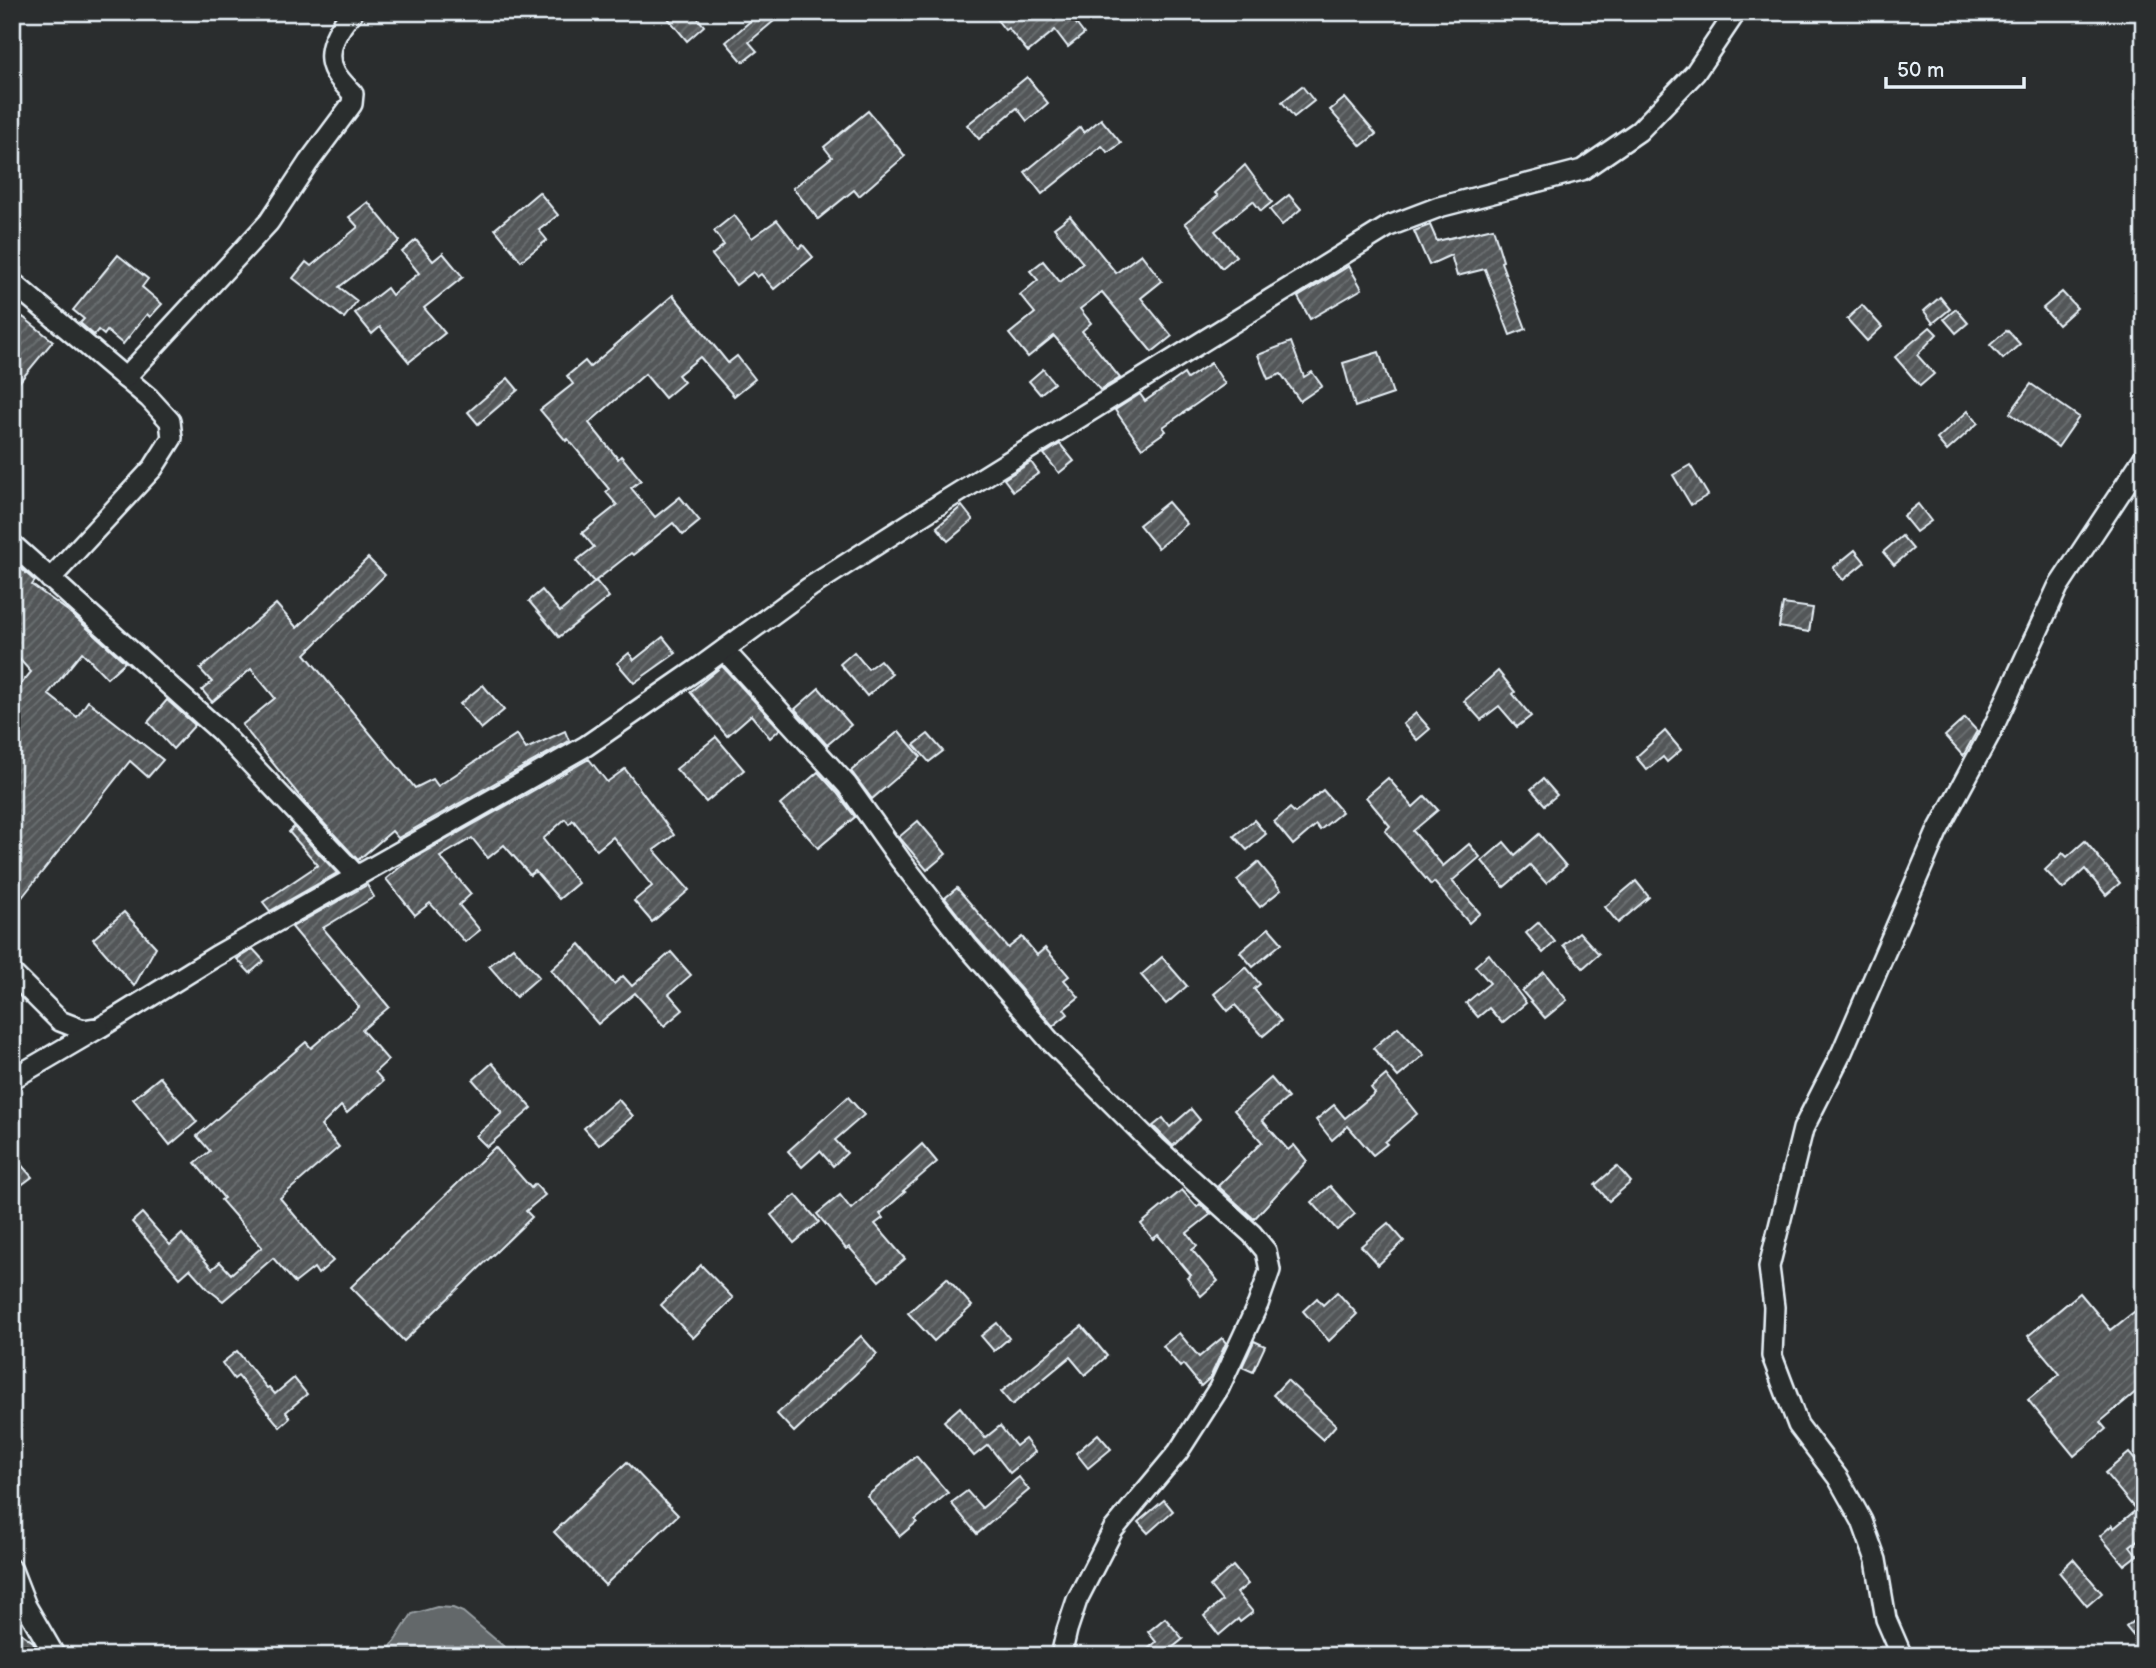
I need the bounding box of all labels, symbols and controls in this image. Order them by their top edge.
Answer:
scale bar [1886,46,2025,90]
text: 50 m [1897,58,1944,83]

